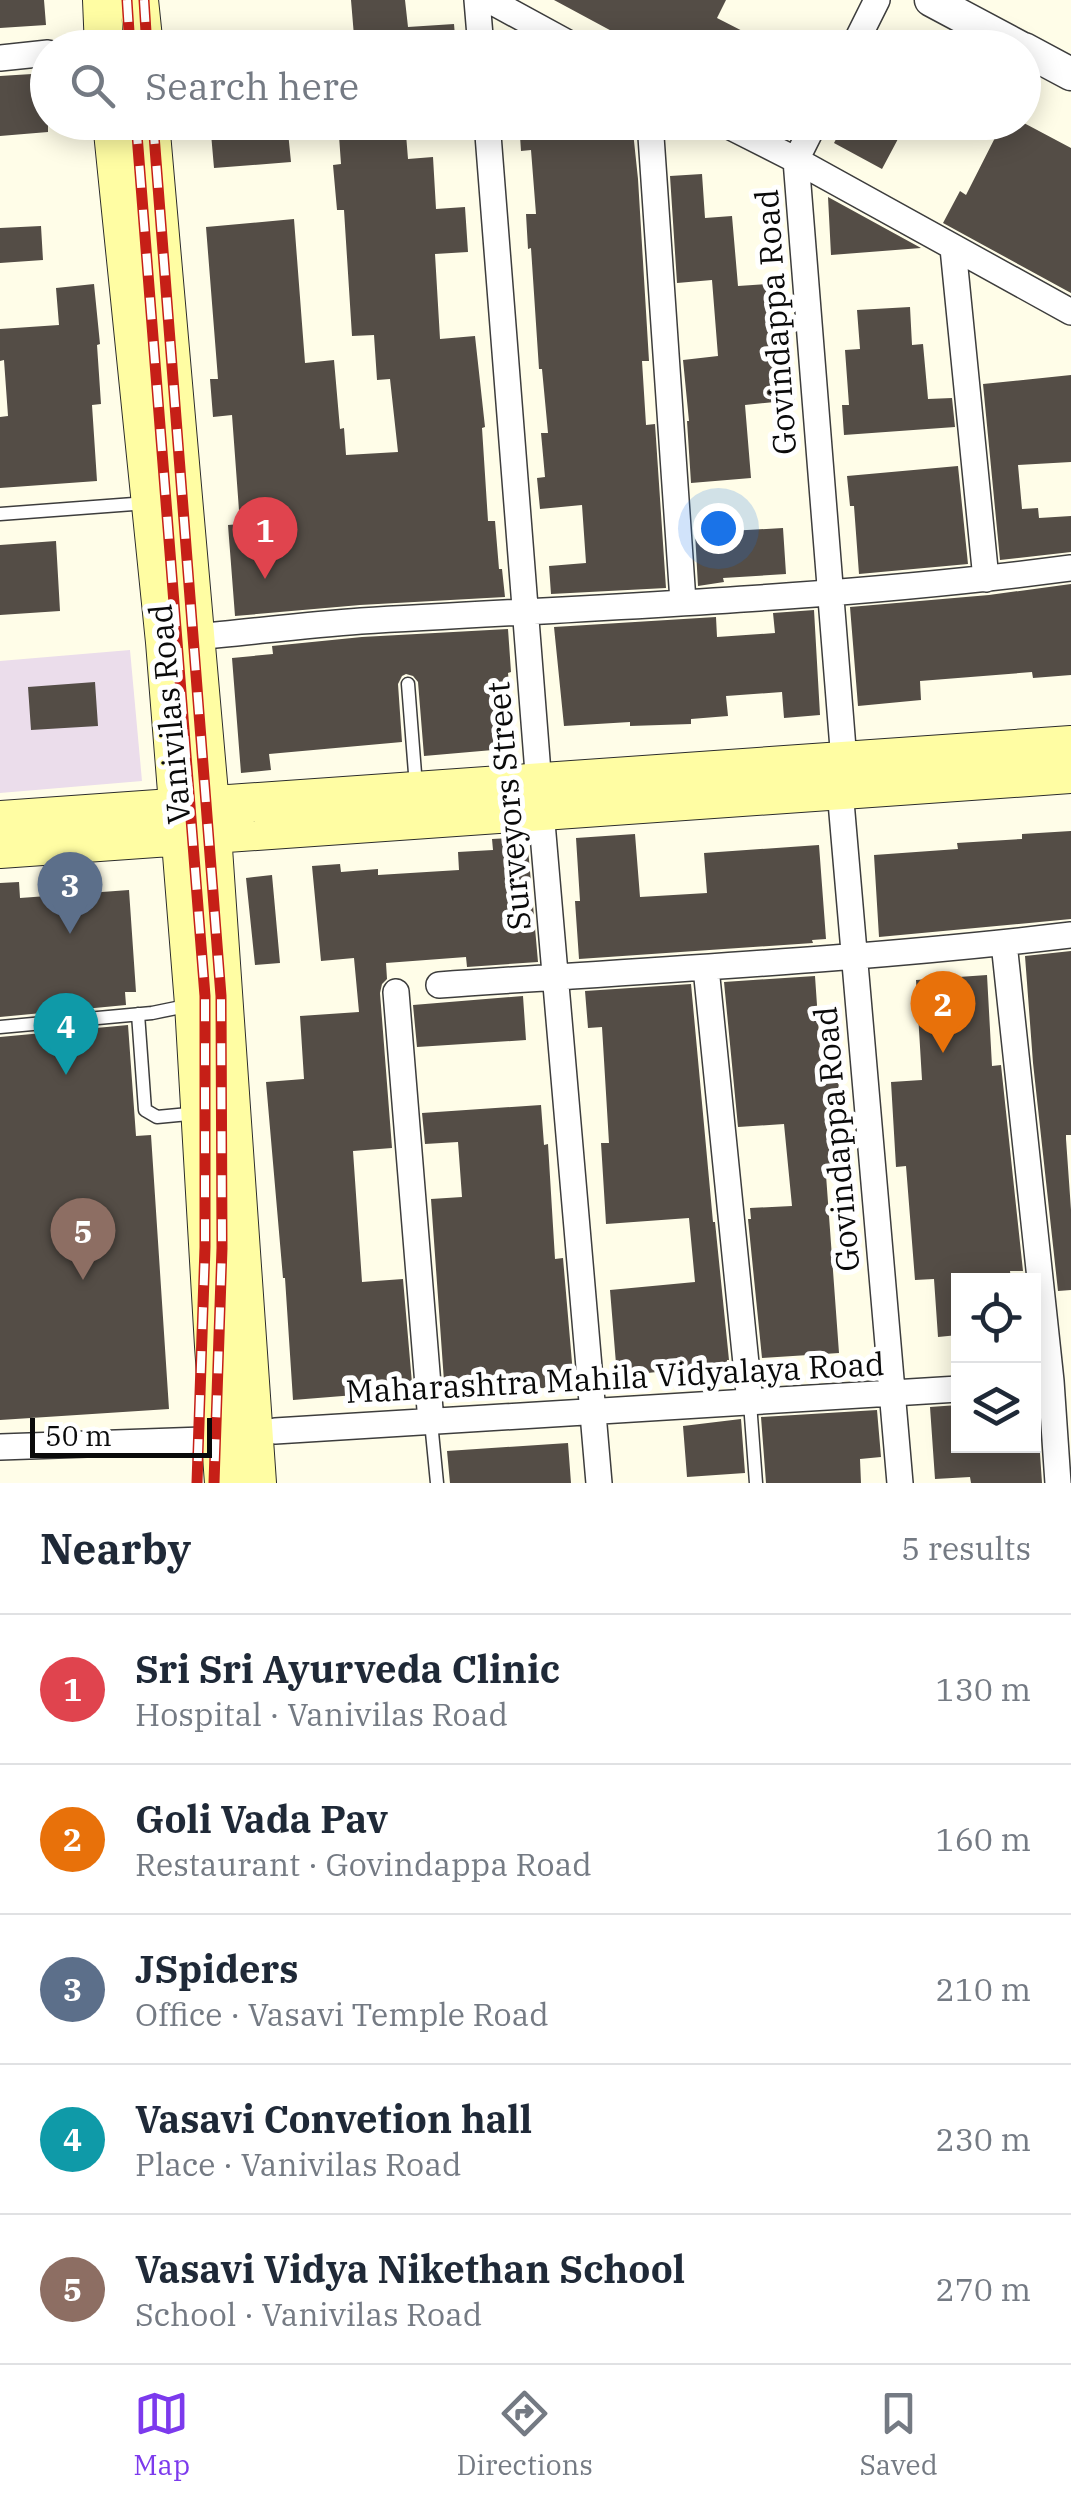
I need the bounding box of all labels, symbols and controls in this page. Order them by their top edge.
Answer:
search box [30,30,1041,140]
icon: search [65,58,120,113]
text: Search here [145,61,359,110]
street label: Govindappa Road [745,188,805,456]
pin: 1 [232,496,298,579]
your location [693,503,744,554]
street label: Vanivilas Road [138,602,200,826]
street label: Surveyors Street [476,680,540,932]
pin: 3 [38,852,102,934]
pin: 2 [910,970,976,1053]
pin: 4 [34,992,98,1075]
street label: Govindappa Road [803,1005,869,1273]
pin: 5 [51,1198,116,1280]
map controls [951,1273,1041,1453]
button: locate [951,1273,1041,1363]
street label: Maharashtra Mahila Vidyalaya Road [345,1342,885,1412]
button: layers [951,1363,1041,1453]
scale bar [30,1413,212,1458]
text: 50 m [45,1417,112,1454]
text: Nearby [40,1521,191,1576]
text: 5 results [901,1527,1031,1569]
text: Sri Sri Ayurveda Clinic [135,1644,560,1693]
text: 1 [63,1668,82,1710]
text: 130 m [935,1668,1031,1710]
text: Hospital · Vanivilas Road [135,1693,508,1735]
text: Goli Vada Pav [135,1794,388,1843]
text: 2 [63,1818,82,1860]
text: 160 m [935,1818,1031,1860]
text: Restaurant · Govindappa Road [135,1843,592,1885]
text: JSpiders [135,1944,299,1993]
text: 3 [63,1968,82,2010]
text: 210 m [935,1968,1031,2010]
text: Office · Vasavi Temple Road [135,1993,549,2035]
text: Vasavi Convetion hall [135,2094,532,2143]
text: 4 [63,2118,82,2160]
text: 230 m [935,2118,1031,2160]
text: Place · Vanivilas Road [135,2143,461,2185]
text: Vasavi Vidya Nikethan School [135,2244,685,2293]
text: 5 [63,2268,82,2310]
text: 270 m [935,2268,1031,2310]
text: School · Vanivilas Road [135,2293,482,2335]
tab: Map [133,2386,190,2483]
tab: Directions [456,2386,593,2483]
tab: Saved [859,2386,938,2483]

